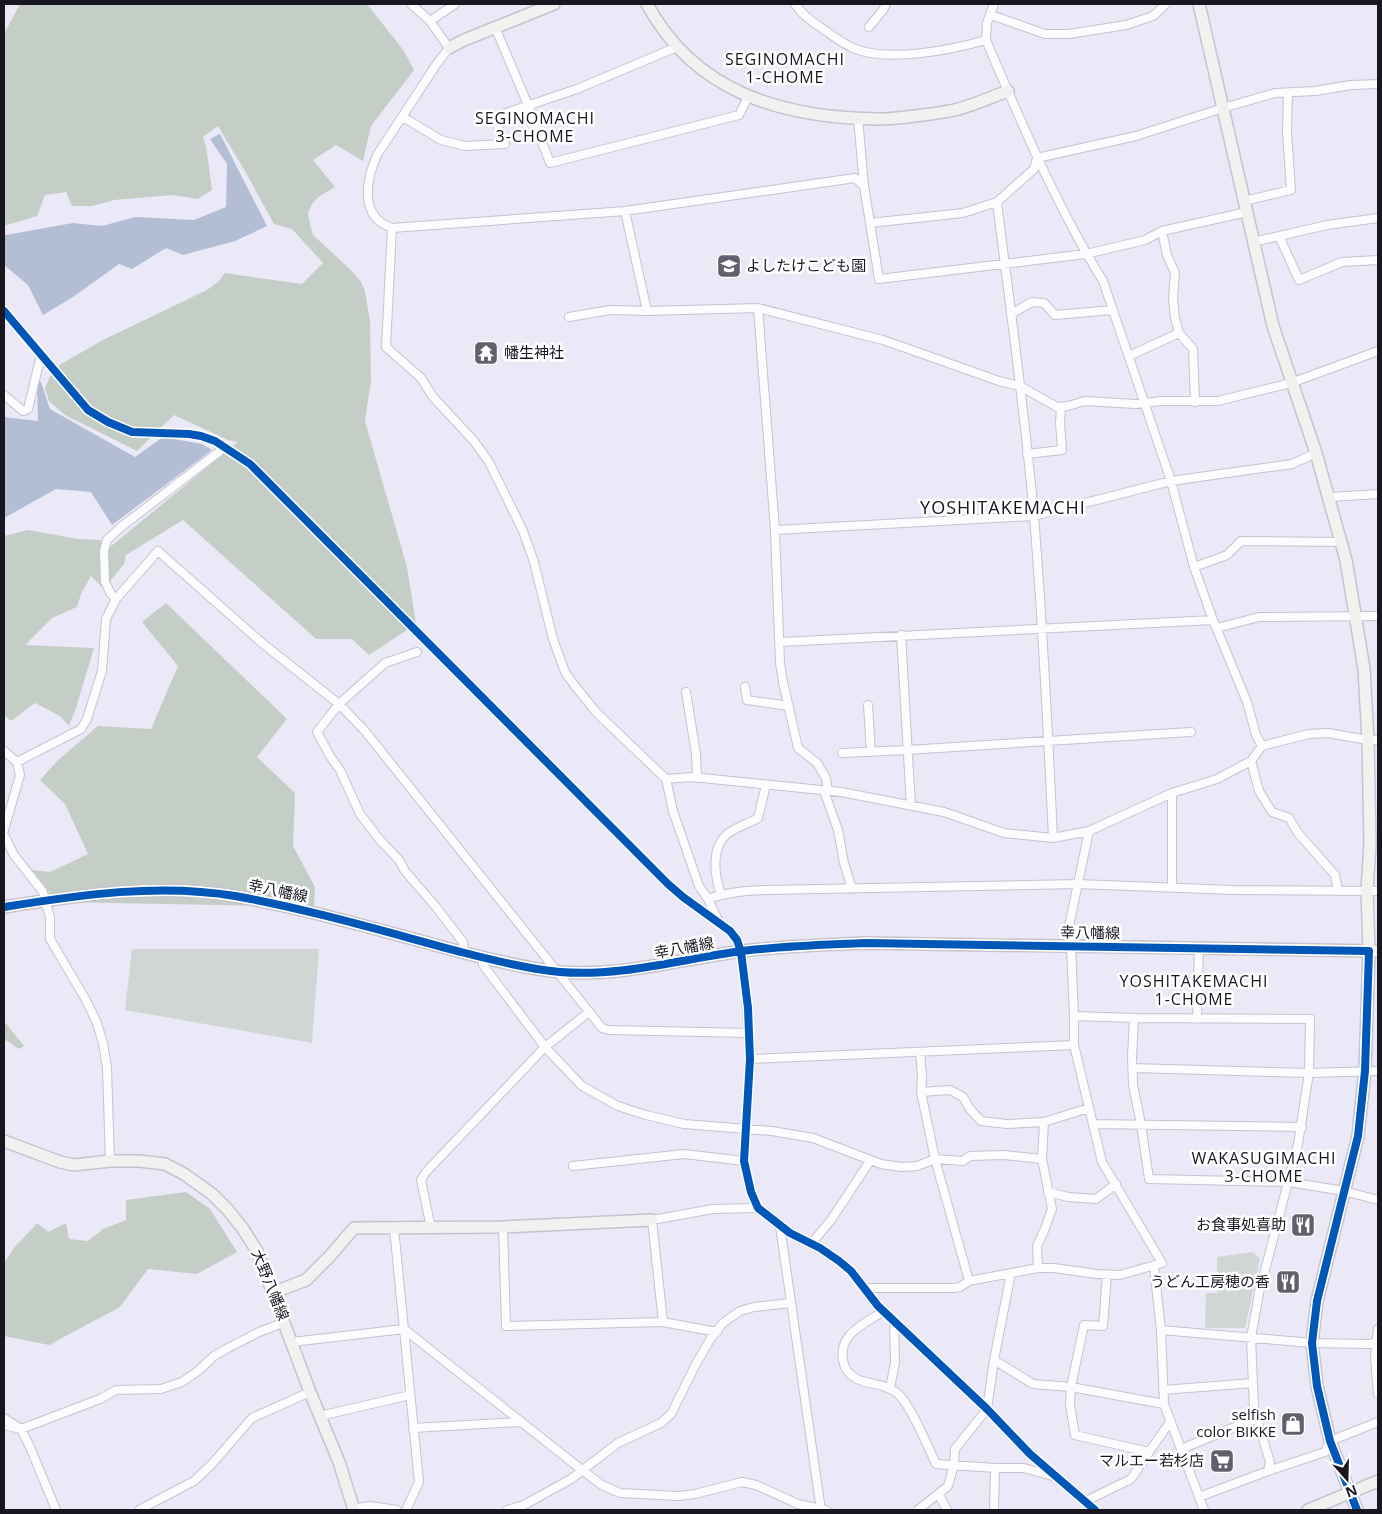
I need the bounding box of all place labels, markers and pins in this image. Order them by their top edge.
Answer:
school or university icon: よしたけこども園 [716,253,742,279]
place label: よしたけこども園 [746,255,866,275]
temple icon: 幡生神社 [473,340,499,366]
place label: 幡生神社 [504,342,564,362]
restaurant icon: お食事処喜助 [1290,1212,1316,1238]
place label: お食事処喜助 [1196,1214,1286,1234]
restaurant icon: うどん工房穂の香 [1275,1269,1301,1295]
place label: うどん工房穂の香 [1150,1271,1270,1291]
place label: selfish color BIKKE [1196,1404,1276,1441]
shop icon: selfish color BIKKE [1280,1411,1306,1437]
supermarket icon: マルエー若杉店 [1209,1448,1235,1474]
place label: マルエー若杉店 [1099,1450,1204,1470]

